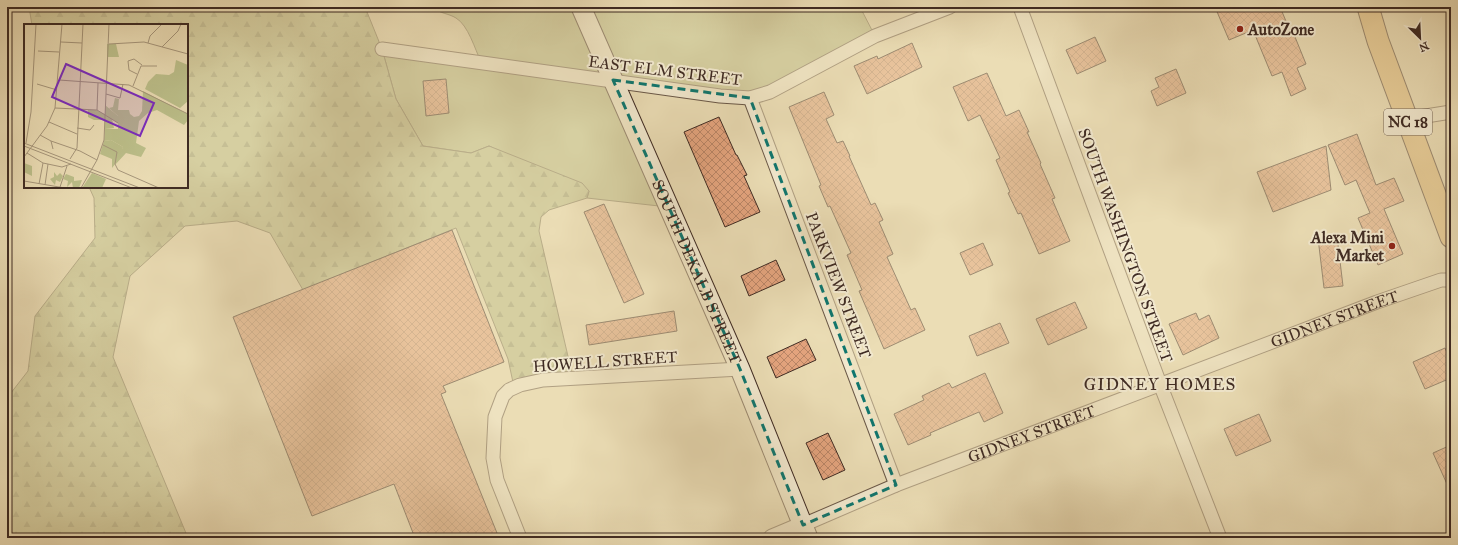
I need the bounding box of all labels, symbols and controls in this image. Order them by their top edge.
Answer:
north arrow [1400,18,1440,58]
place label: AutoZone [1247,20,1315,39]
inset map [24,24,188,188]
marker: AutoZone [1235,24,1245,34]
text: N [1416,39,1431,55]
street label: EAST ELM STREET [587,52,743,89]
road number: NC 18 [1384,109,1432,135]
street label: SOUTH WASHINGTON STREET [1074,126,1177,365]
street label: SOUTH DEKALB STREET [648,177,746,367]
street label: PARKVIEW STREET [802,209,875,361]
place label: Alexa Mini Market [1310,228,1385,265]
marker: Alexa Mini Market [1387,241,1397,251]
street label: GIDNEY STREET [1268,286,1401,352]
street label: HOWELL STREET [532,347,678,376]
district label: GIDNEY HOMES [1084,374,1236,395]
street label: GIDNEY STREET [965,401,1098,467]

